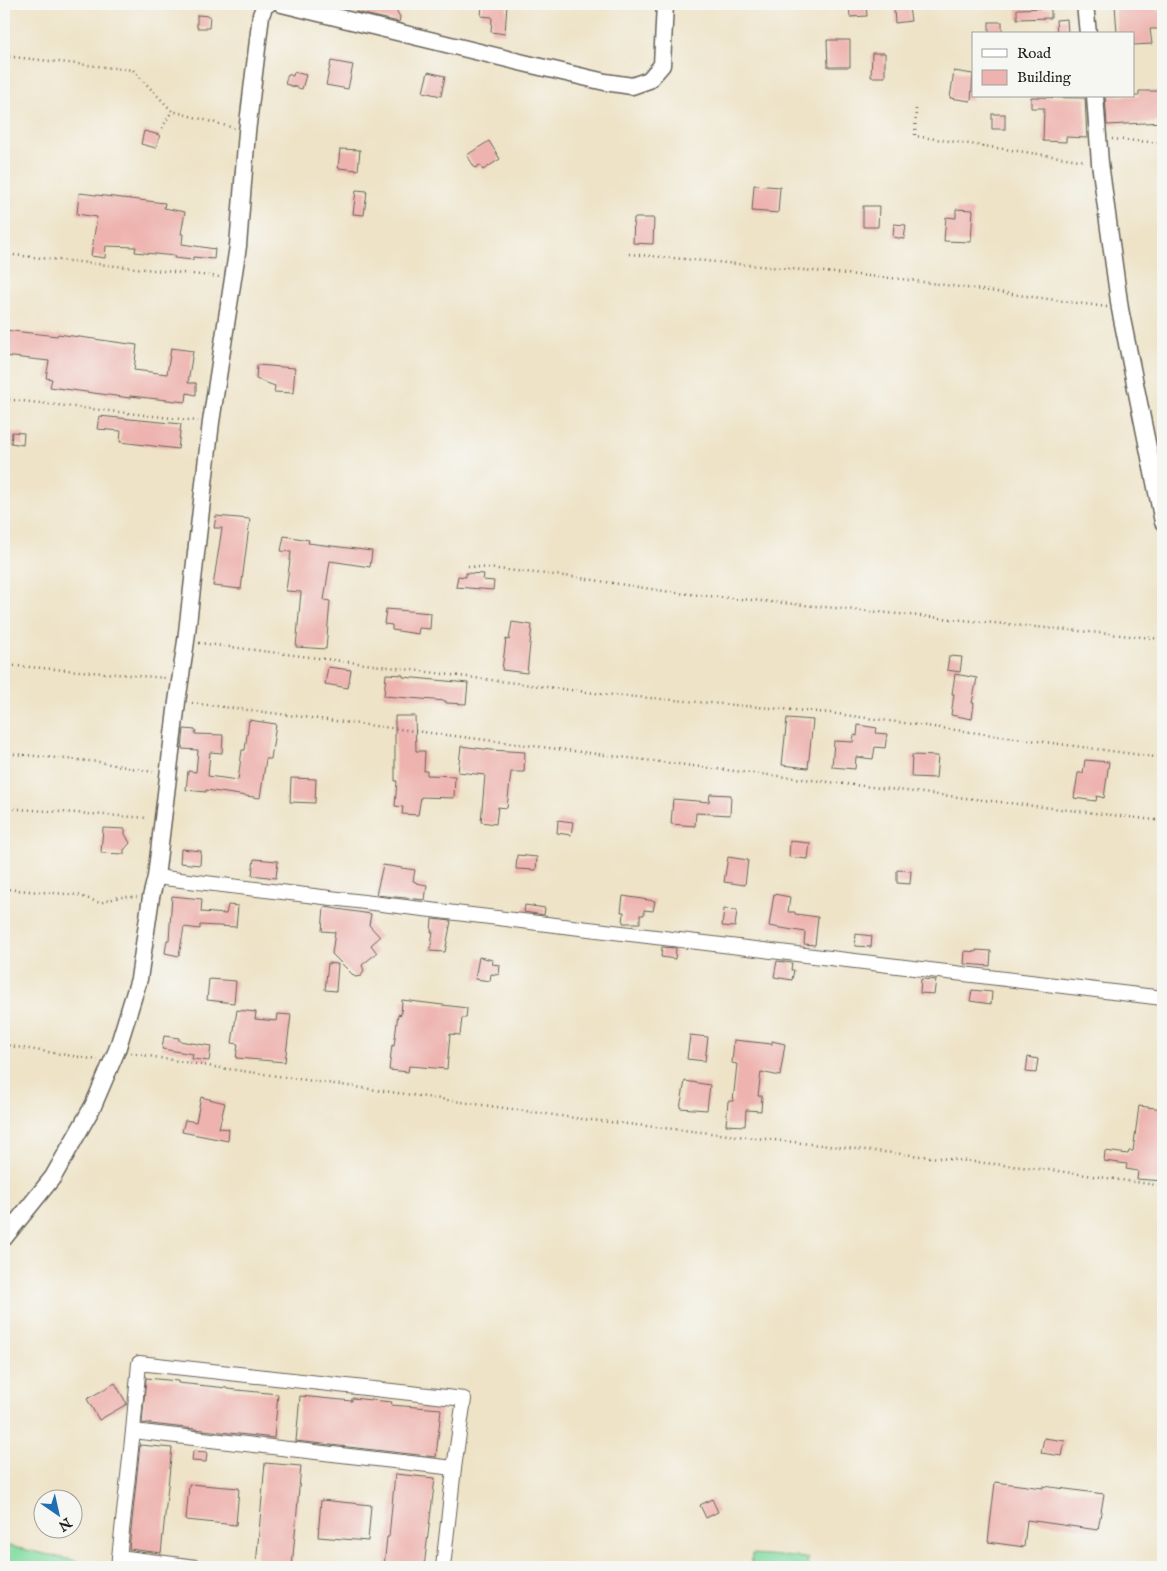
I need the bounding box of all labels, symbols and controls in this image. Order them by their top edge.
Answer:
legend [972,32,1134,98]
text: Road [1017,44,1052,63]
text: Building [1017,68,1072,87]
north arrow [32,1488,82,1538]
text: N [55,1513,76,1535]

